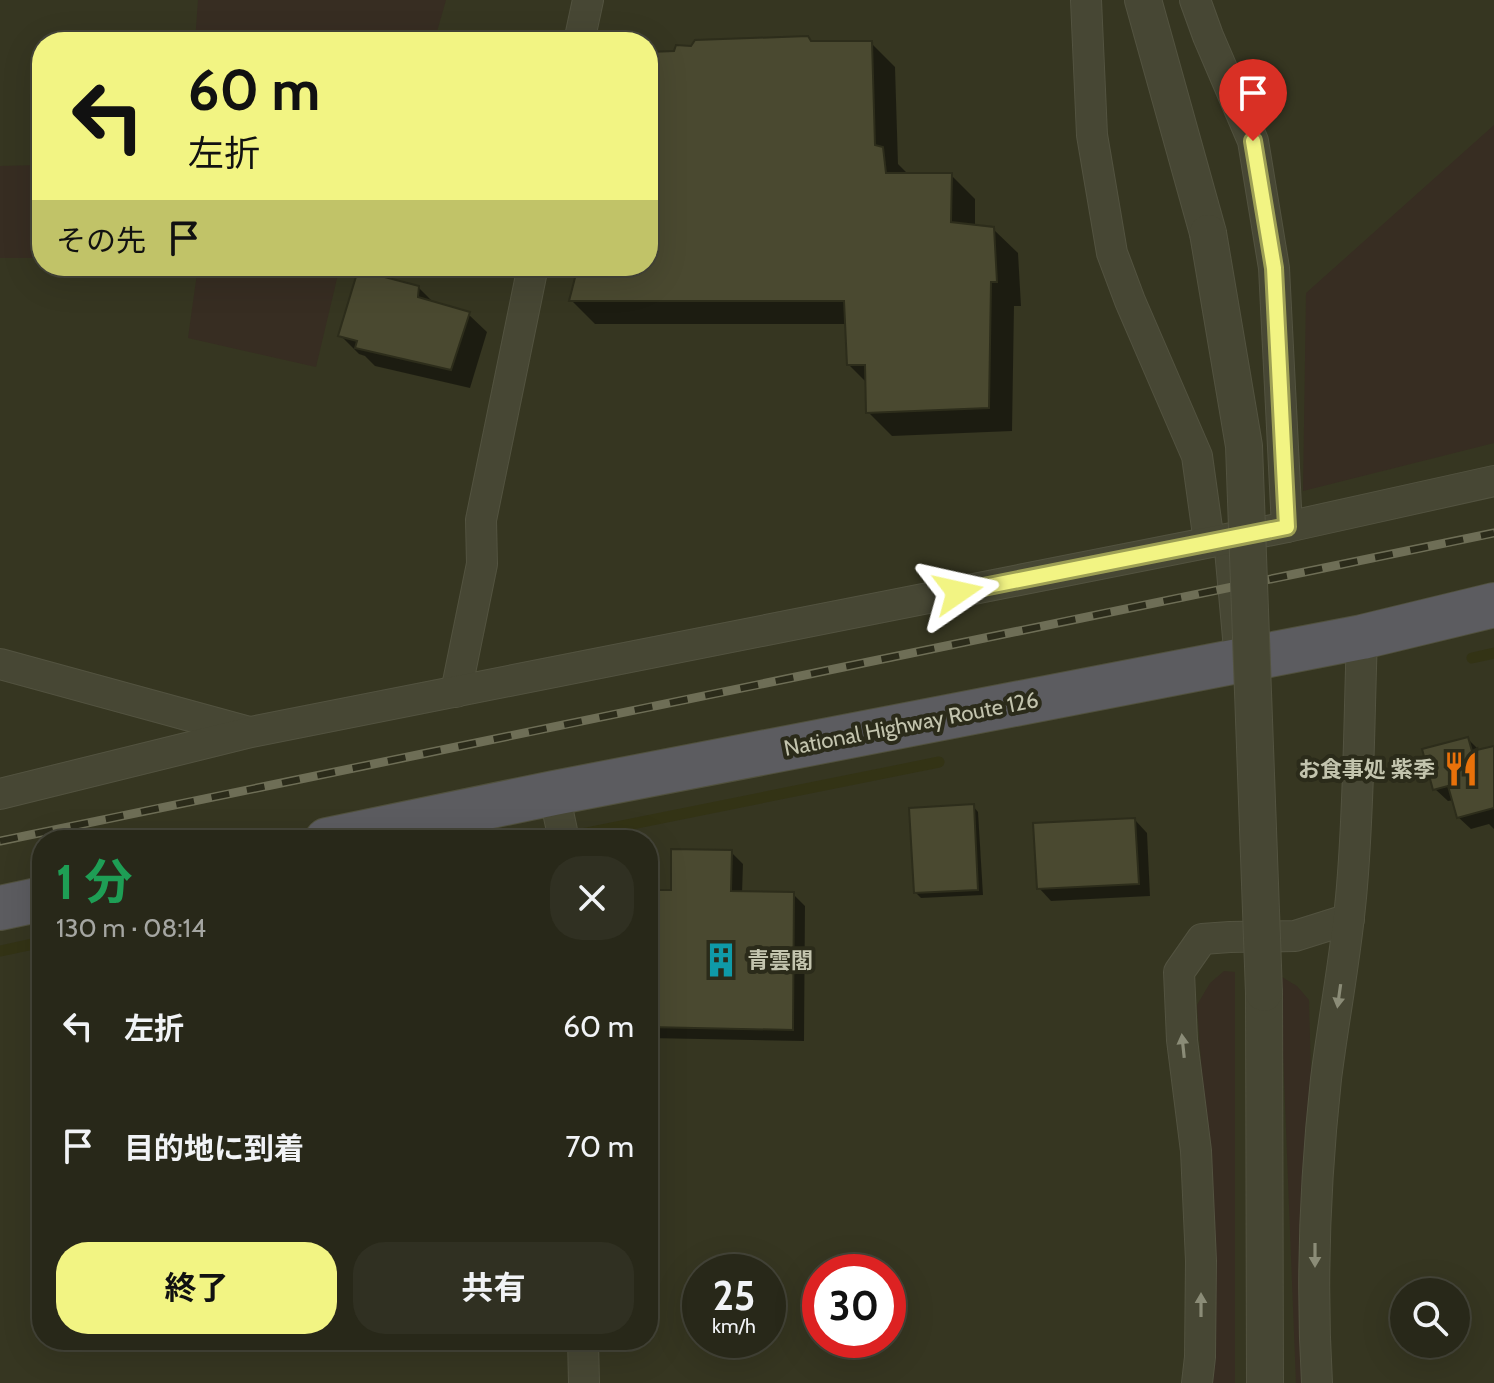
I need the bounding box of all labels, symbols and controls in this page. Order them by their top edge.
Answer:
text: 60 m [188,56,320,124]
pin [1219,59,1287,141]
icon: left [56,64,160,168]
icon: arrive [1231,71,1275,115]
text: 左折 [188,131,260,175]
icon: arrive [162,216,206,260]
text: その先 [56,222,146,259]
position arrow [916,550,1000,634]
street label: National Highway Route 126 [781,686,1041,762]
restaurant icon: お食事処 紫季 [1442,750,1480,788]
place label: お食事処 紫季 [1298,756,1435,783]
text: 1 分 [56,853,133,911]
button: close [550,856,634,940]
text: 130 m · 08:14 [56,912,206,944]
building icon: 青雲閣 [702,941,740,979]
place label: 青雲閣 [747,947,813,974]
one-way arrow [1332,984,1345,1009]
icon: left [56,1004,100,1048]
text: 60 m [563,1008,634,1045]
text: 左折 [124,1010,184,1047]
one-way arrow [1177,1033,1190,1058]
icon: arrive [56,1124,100,1168]
text: 70 m [565,1128,634,1165]
text: 目的地に到着 [124,1130,304,1167]
button: 終了 [56,1242,337,1334]
button: 共有 [353,1242,634,1334]
one-way arrow [1309,1243,1321,1268]
speed limit sign: 30 [802,1254,906,1358]
text: 25 [713,1271,755,1320]
map controls [1390,1278,1470,1358]
button: search [1390,1278,1470,1358]
one-way arrow [1195,1292,1207,1317]
text: km/h [712,1314,756,1338]

